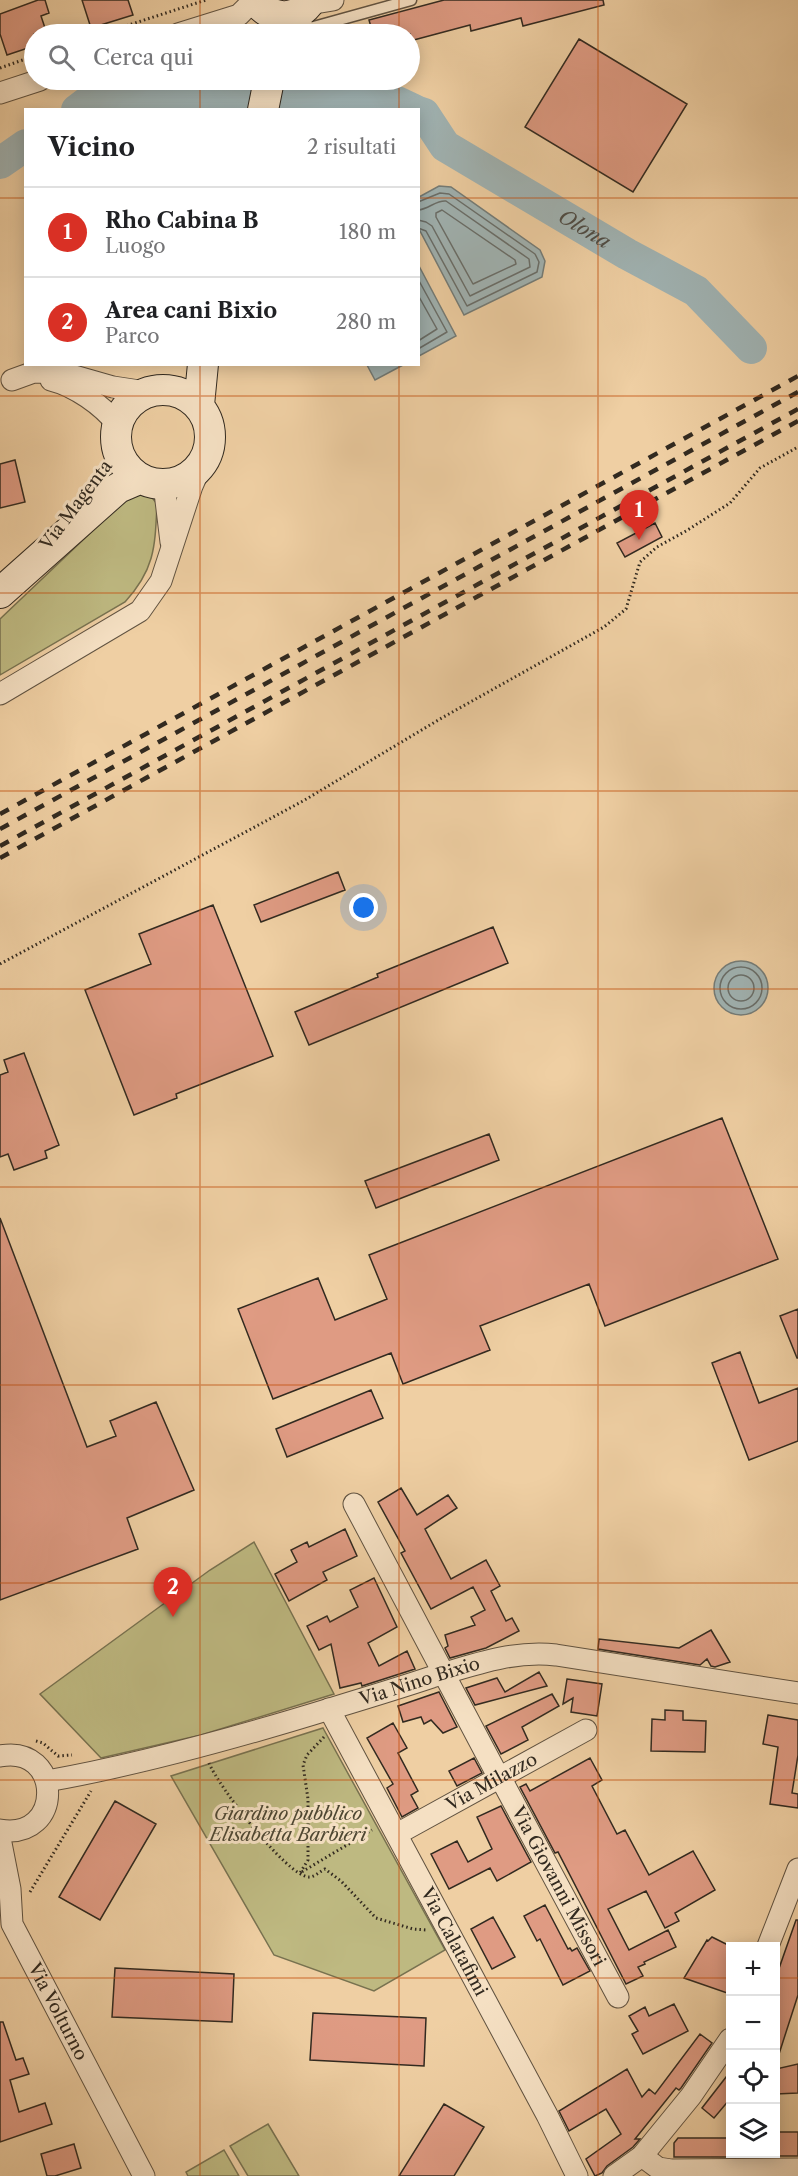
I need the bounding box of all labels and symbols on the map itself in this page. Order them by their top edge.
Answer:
water label: Olona [554,204,615,254]
street label: Via Magenta [35,455,117,555]
pin: 1 [620,490,658,540]
your location [349,893,378,922]
pin: 2 [154,1568,192,1617]
street label: Via Nino Bixio [356,1652,482,1711]
street label: Via Milazzo [441,1748,541,1816]
street label: Via Giovanni Missori [506,1802,611,1970]
park label: Giardino pubblico Elisabetta Barbieri [208,1803,368,1846]
street label: Via Calatafimi [415,1883,492,2000]
street label: Via Volturno [23,1958,93,2064]

